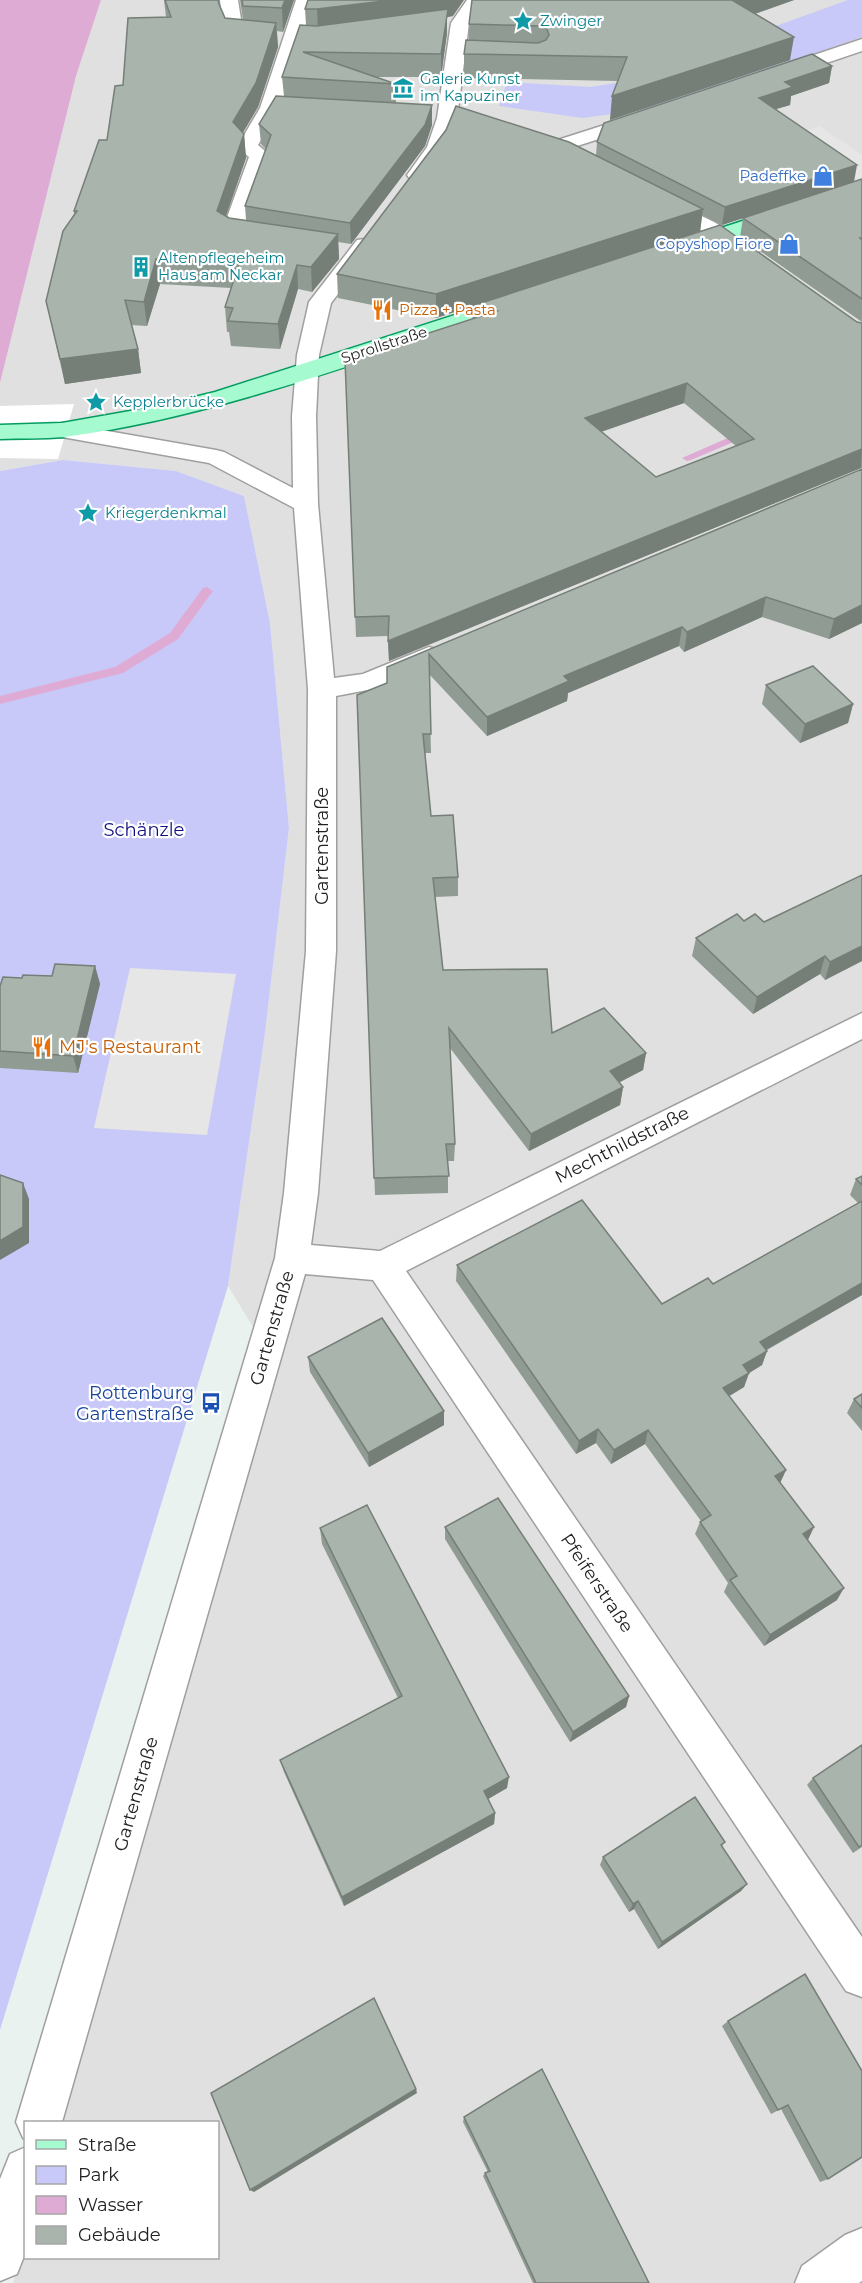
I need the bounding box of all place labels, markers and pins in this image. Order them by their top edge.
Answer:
place icon: Zwinger [511,9,535,33]
place label: Zwinger [540,11,602,30]
place label: Galerie Kunst im Kapuziner [420,69,520,105]
museum icon: Galerie Kunst im Kapuziner [391,76,415,100]
shop icon: Padeffke [811,164,835,188]
place label: Padeffke [739,166,806,185]
shop icon: Copyshop Fiore [777,232,801,256]
place label: Copyshop Fiore [656,234,772,253]
place label: Altenpflegeheim Haus am Neckar [158,248,285,284]
building icon: Altenpflegeheim Haus am Neckar [129,255,153,279]
restaurant icon: Pizza + Pasta [370,298,394,322]
place label: Pizza + Pasta [399,300,496,319]
place icon: Kepplerbrücke [84,390,108,414]
place label: Kepplerbrücke [113,392,224,411]
place icon: Kriegerdenkmal [76,501,100,525]
place label: Kriegerdenkmal [105,503,227,522]
restaurant icon: MJ's Restaurant [30,1035,54,1059]
place label: MJ's Restaurant [59,1036,201,1058]
place label: Rottenburg Gartenstraße [76,1382,194,1425]
bus stop icon: Rottenburg Gartenstraße [199,1391,223,1415]

